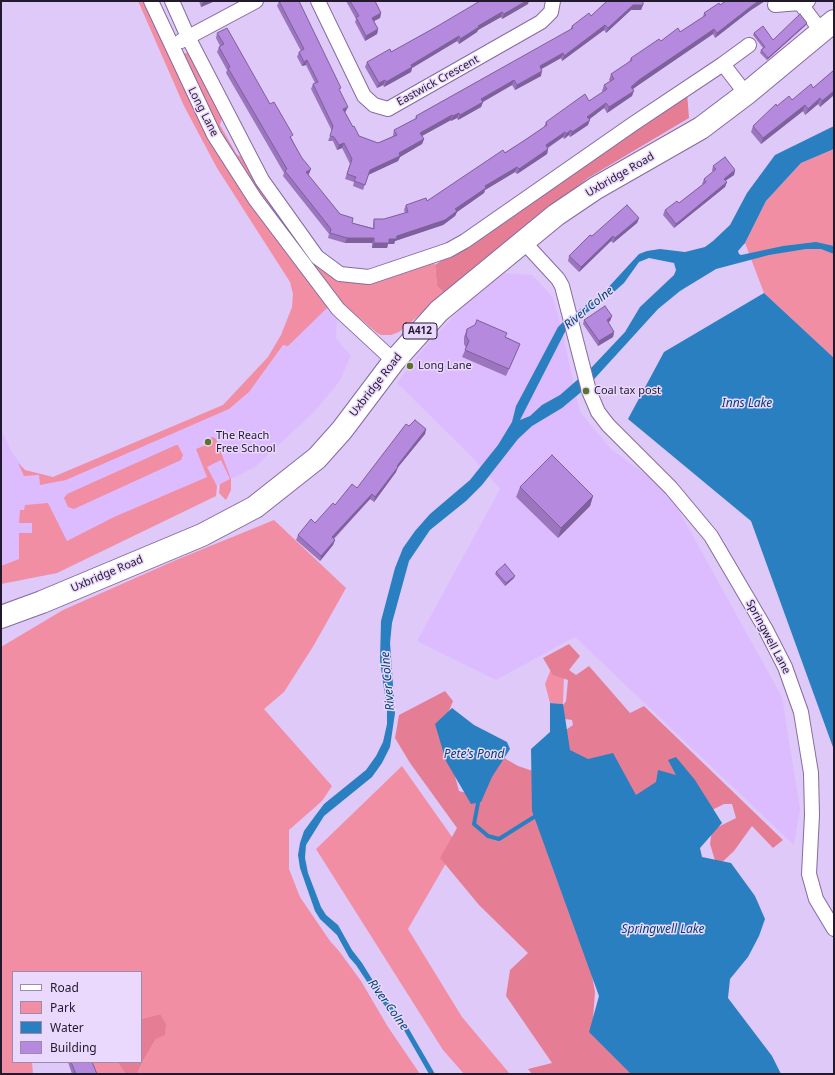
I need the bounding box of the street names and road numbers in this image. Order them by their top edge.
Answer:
street label: Eastwick Crescent [395,53,481,109]
street label: Long Lane [185,85,221,139]
street label: Uxbridge Road [583,150,657,200]
road number: A412 [403,323,437,339]
street label: Uxbridge Road [347,351,405,419]
street label: Uxbridge Road [69,553,145,595]
street label: Springwell Lane [743,598,793,676]

